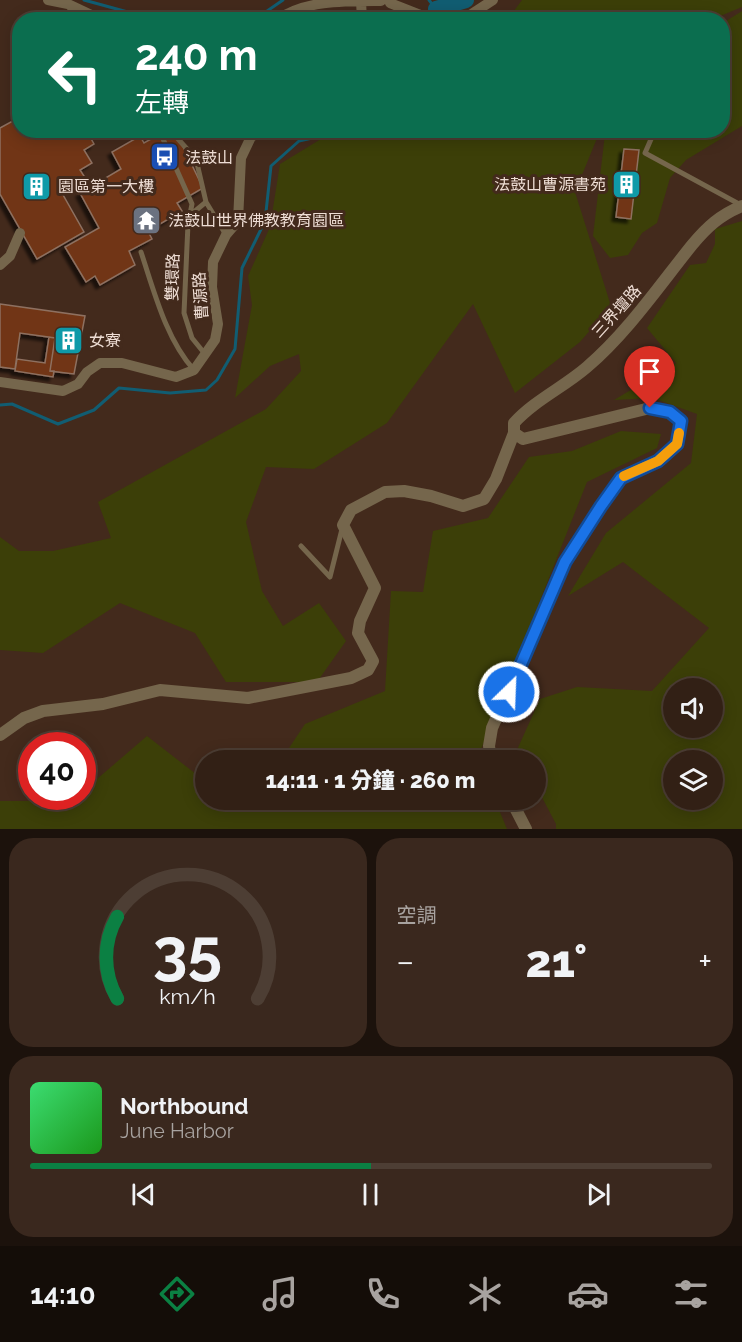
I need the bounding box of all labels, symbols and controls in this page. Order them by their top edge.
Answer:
text: 240 m [135,31,258,80]
icon: left [36,36,114,114]
text: 左轉 [135,87,189,118]
bus stop icon: 法鼓山 [148,141,180,173]
place label: 法鼓山 [185,148,233,167]
building icon: 法鼓山曹源書苑 [611,168,643,200]
building icon: 園區第一大樓 [21,170,53,202]
place label: 法鼓山曹源書苑 [494,175,606,194]
place label: 園區第一大樓 [58,177,154,196]
temple icon: 法鼓山世界佛教教育園區 [131,204,163,236]
place label: 法鼓山世界佛教教育園區 [168,211,344,230]
street label: 雙環路 [162,253,183,301]
street label: 曹源路 [189,271,212,321]
street label: 三界壇路 [588,281,645,341]
building icon: 女寮 [52,324,84,356]
place label: 女寮 [89,331,121,350]
pin [624,346,675,408]
icon: arrive [633,355,666,388]
position arrow [477,660,541,724]
map controls [663,678,723,810]
button: sound [663,678,723,738]
speed limit sign: 40 [18,732,96,810]
button: layers [663,750,723,810]
text: 14:11 · 1 分鐘 · 260 m [266,767,475,793]
text: 空調 [397,903,437,927]
text: 35 [153,914,222,988]
text: 21° [526,935,587,988]
text: − [397,942,414,981]
text: + [698,942,712,981]
text: km/h [159,985,216,1010]
text: Northbound [120,1093,249,1119]
text: June Harbor [120,1119,234,1143]
icon: previous [127,1178,160,1211]
icon: pause [354,1178,387,1211]
icon: next [582,1178,615,1211]
icon: directions [156,1273,198,1315]
icon: music [259,1273,301,1315]
icon: phone [362,1273,404,1315]
icon: climate [464,1273,506,1315]
icon: car [567,1273,609,1315]
icon: filters [670,1273,712,1315]
text: 14:10 [30,1279,96,1310]

